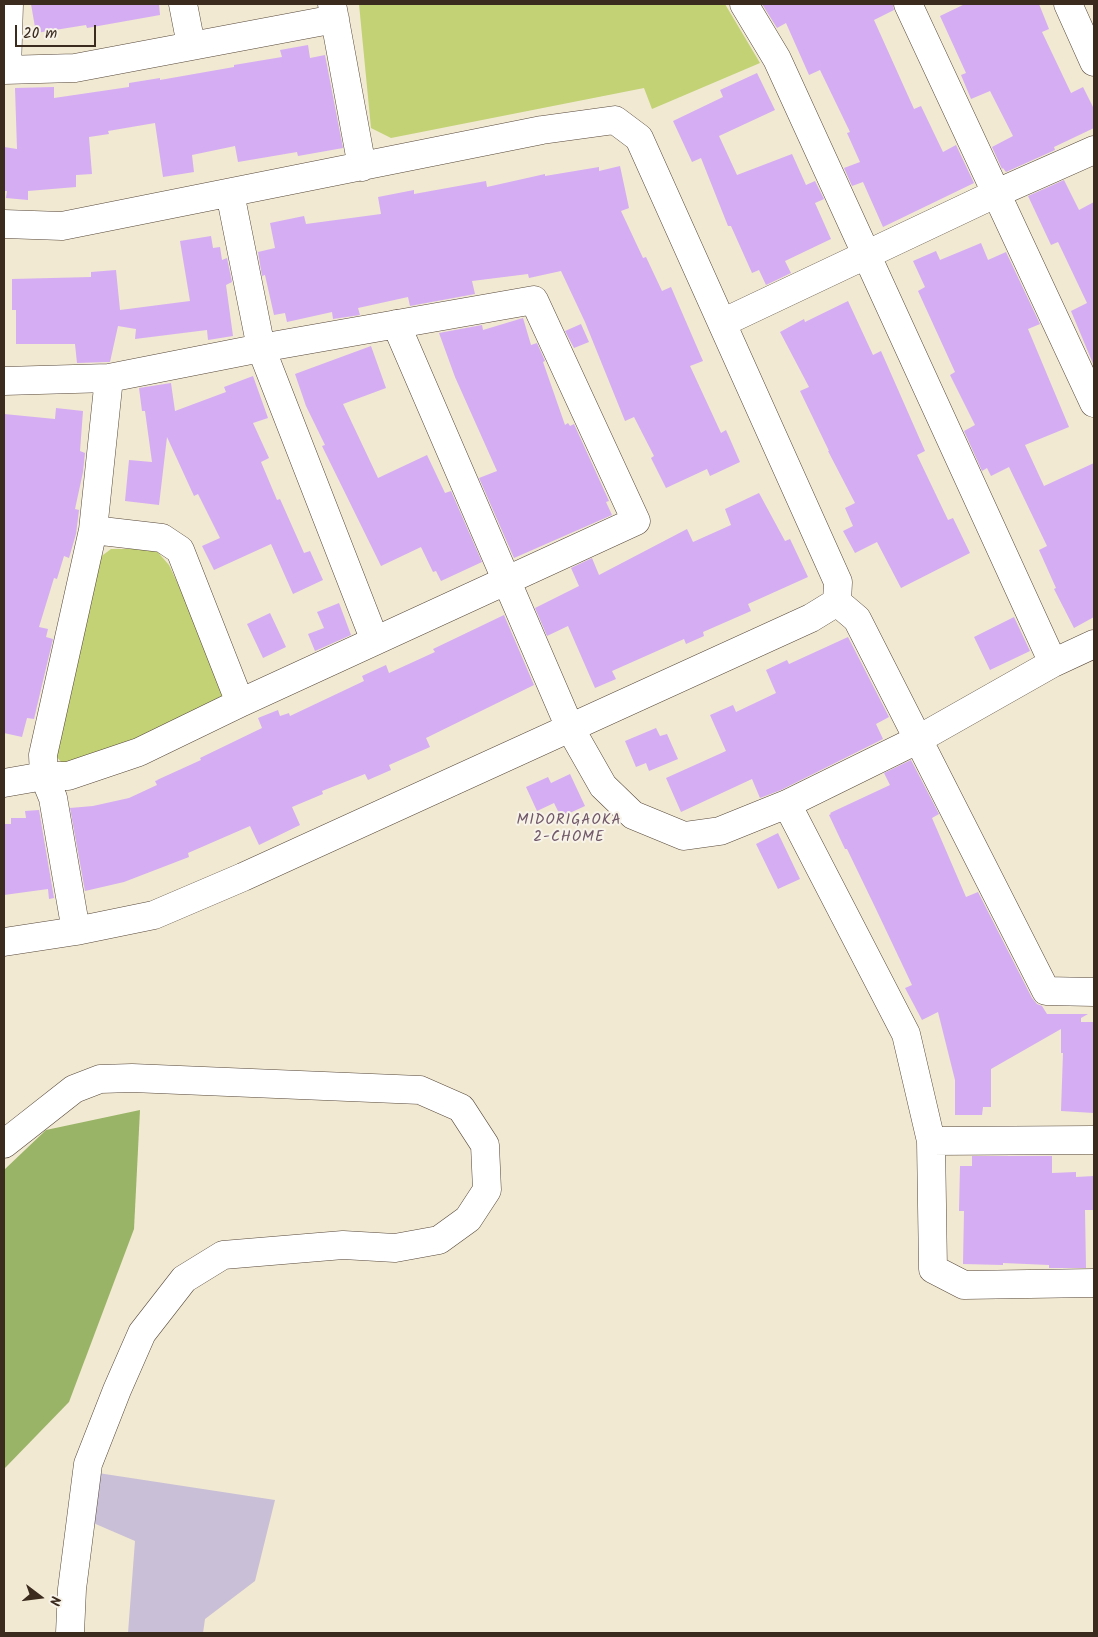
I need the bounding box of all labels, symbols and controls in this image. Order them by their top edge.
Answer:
scale bar [18,15,99,47]
text: 20 m [23,22,57,46]
district label: MIDORIGAOKA 2-CHOME [515,812,623,847]
north arrow [15,1572,65,1622]
text: N [43,1594,66,1608]

